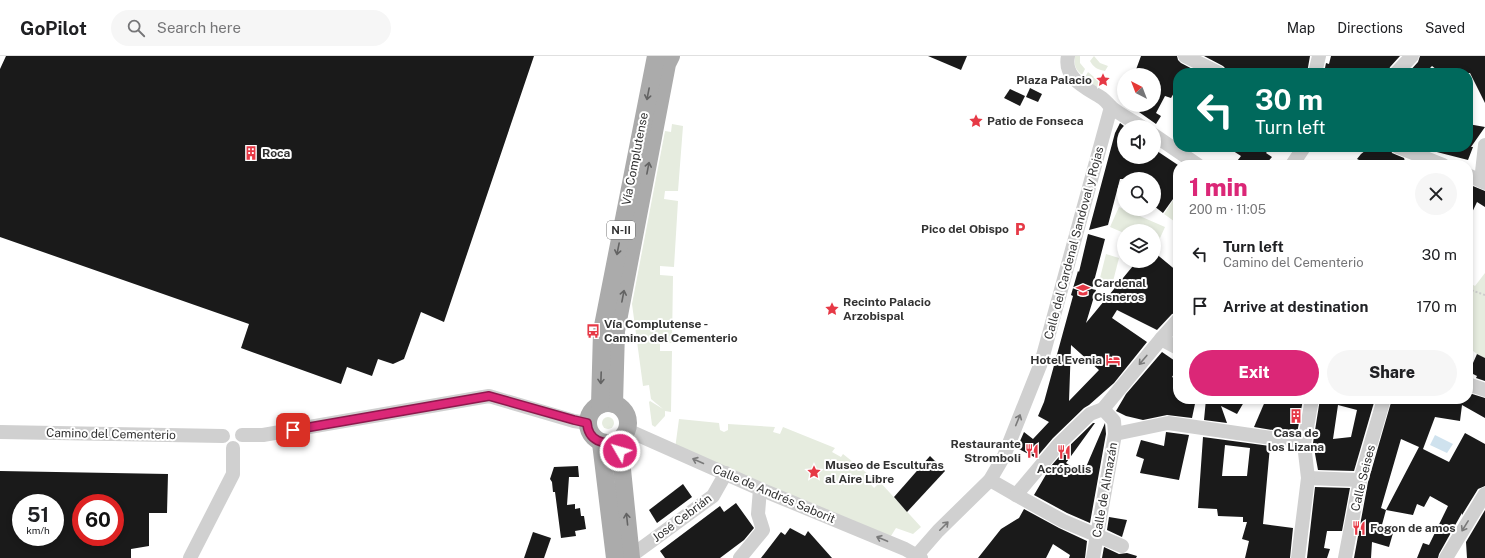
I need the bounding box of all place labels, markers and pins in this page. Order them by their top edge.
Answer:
place icon: Plaza Palacio [1095,72,1111,88]
place label: Plaza Palacio [1016,73,1092,87]
place icon: Patio de Fonseca [968,113,984,129]
place label: Patio de Fonseca [987,114,1084,128]
building icon: Roca [243,145,259,161]
place label: Roca [262,146,291,160]
parking icon: Pico del Obispo [1012,221,1028,237]
place label: Pico del Obispo [921,222,1009,236]
place label: Cardenal Cisneros [1094,276,1146,304]
school or university icon: Cardenal Cisneros [1075,282,1091,298]
place label: Recinto Palacio Arzobispal [843,295,931,323]
place icon: Recinto Palacio Arzobispal [824,301,840,317]
place label: Vía Complutense - Camino del Cementerio [604,317,738,345]
bus stop icon: Vía Complutense - Camino del Cementerio [585,323,601,339]
hotel icon: Hotel Evenia [1105,352,1121,368]
place label: Hotel Evenia [1030,353,1102,367]
building icon: Casa de los Lizana [1288,408,1304,424]
pin [276,413,310,447]
place label: Casa de los Lizana [1268,426,1324,454]
place label: Restaurante Stromboli [951,437,1021,465]
restaurant icon: Restaurante Stromboli [1024,443,1040,459]
restaurant icon: Acrópolis [1056,444,1072,460]
place label: Museo de Esculturas al Aire Libre [825,458,944,486]
place label: Acrópolis [1037,462,1091,476]
place icon: Museo de Esculturas al Aire Libre [806,464,822,480]
restaurant icon: Fogon de amos [1351,520,1367,536]
place label: Fogon de amos [1370,521,1456,535]

